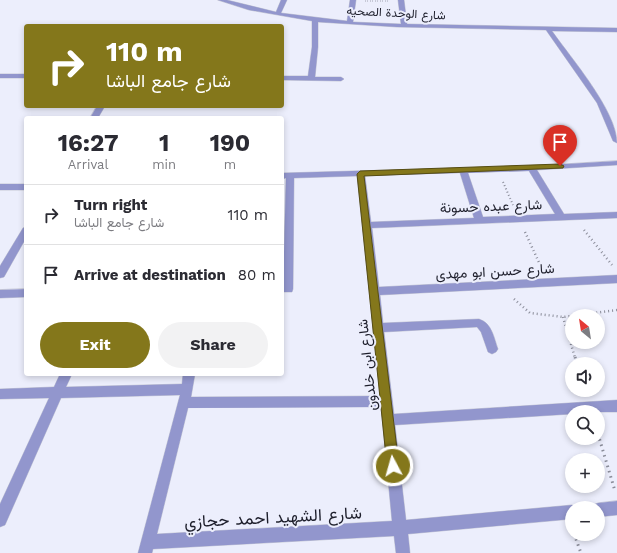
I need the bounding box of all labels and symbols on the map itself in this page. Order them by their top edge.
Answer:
street label: شارع الوحدة الصحيه [346,3,446,25]
pin [543,125,577,166]
street label: شارع عبده حسونة [439,196,543,219]
street label: شارع حسن ابو مهدى [435,260,555,285]
north arrow [565,309,605,349]
street label: شارع ابن خلدون [354,318,383,412]
position arrow [372,445,414,487]
street label: شارع الشهيد احمد حجازي [184,502,363,536]

